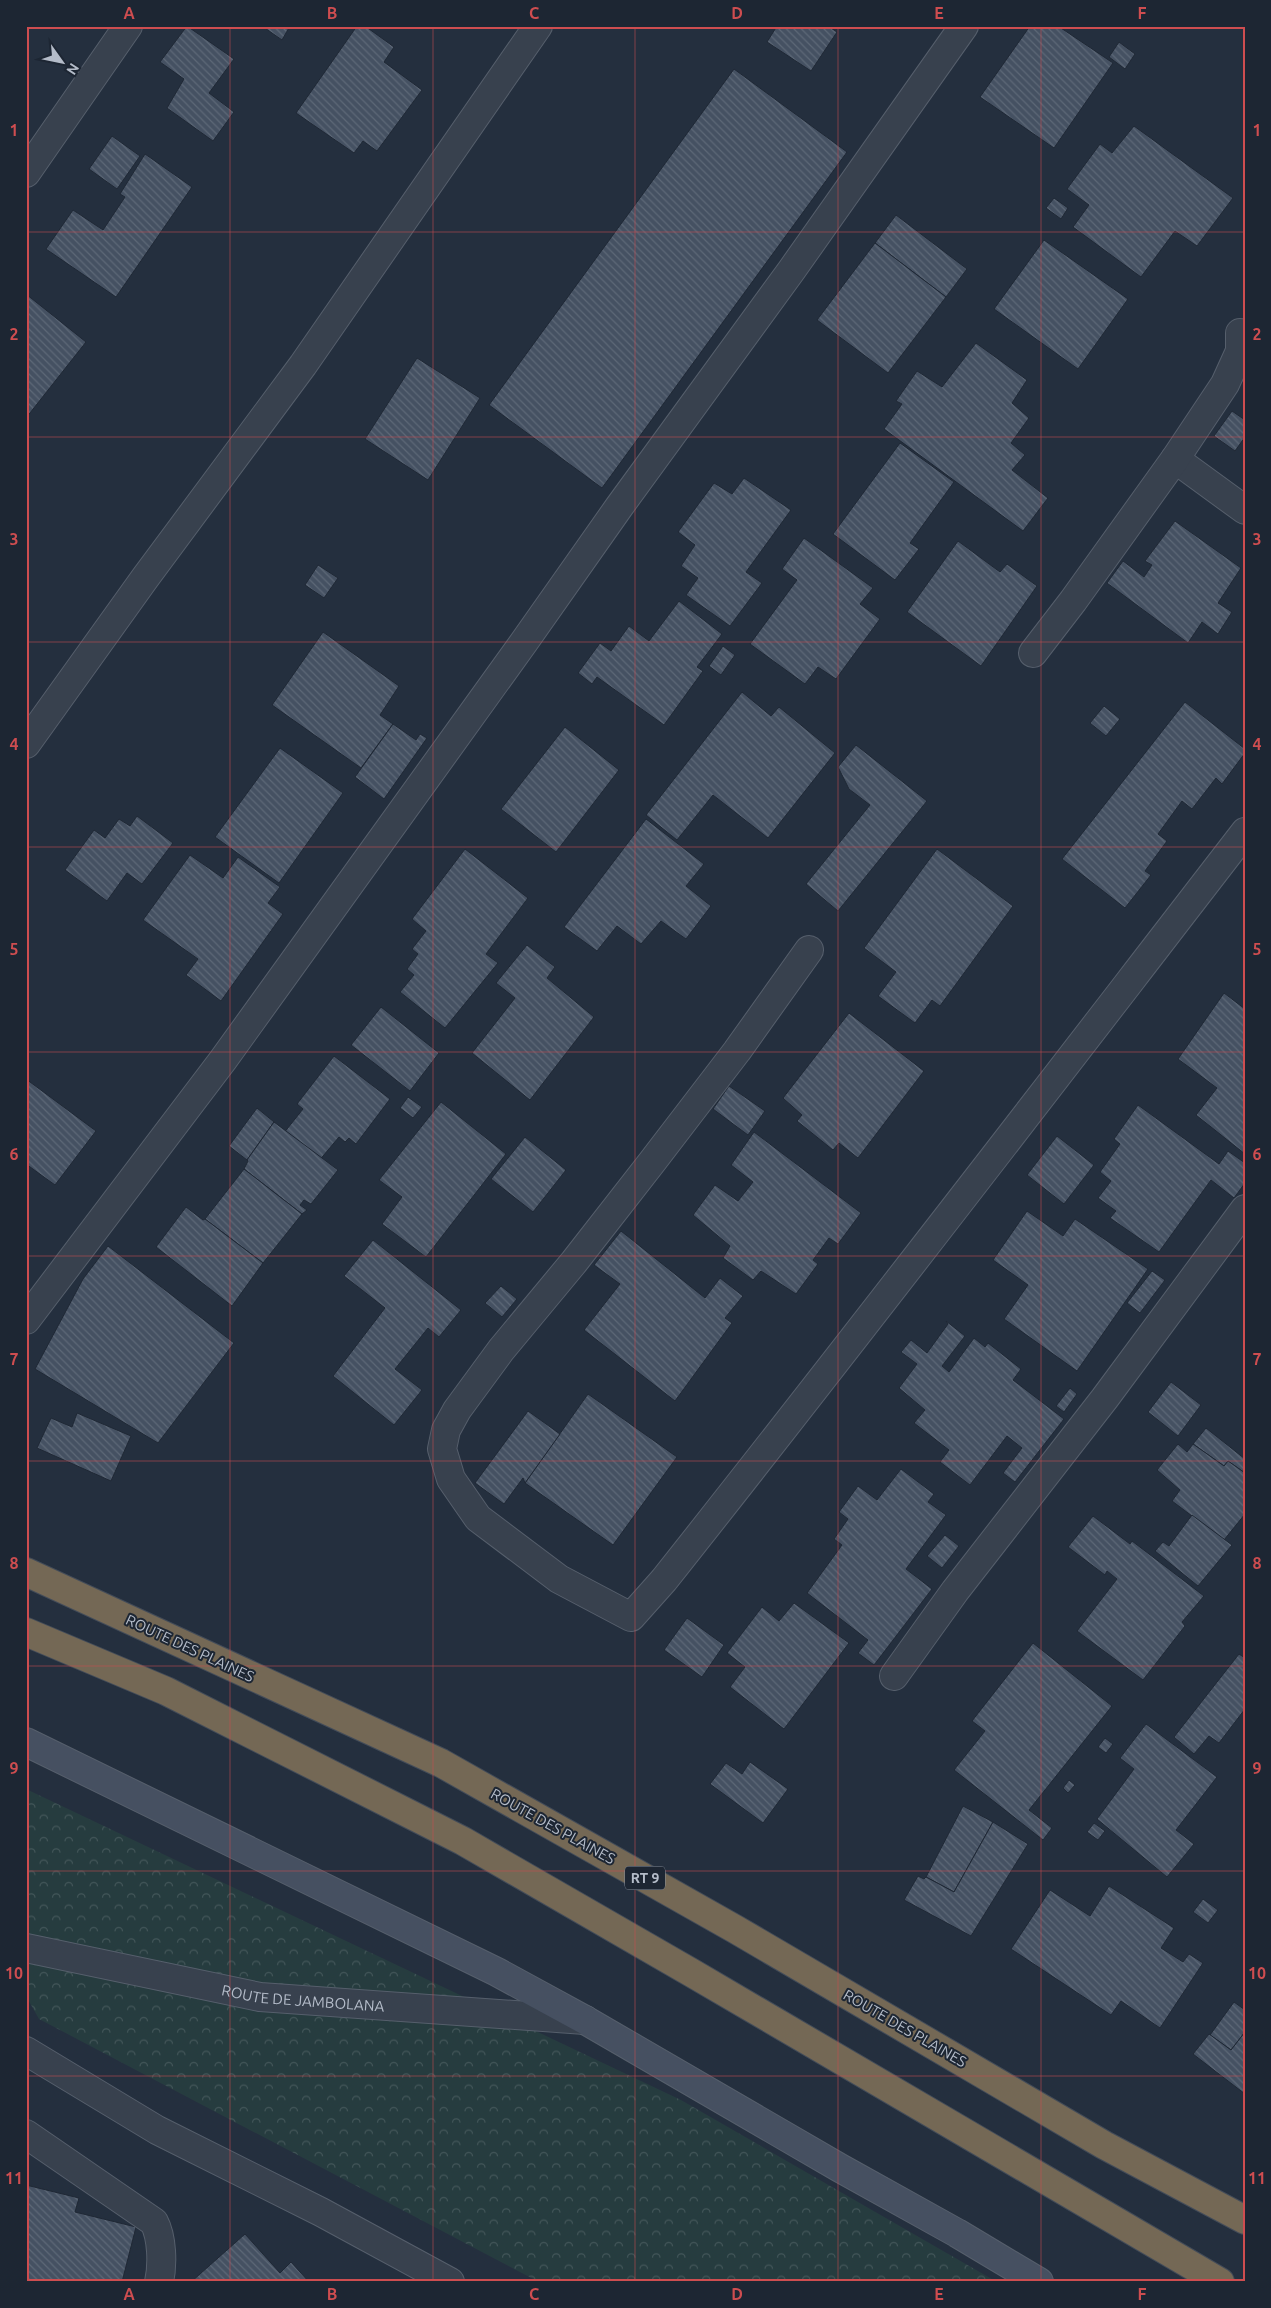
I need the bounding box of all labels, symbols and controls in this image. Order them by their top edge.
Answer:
text: A [123,4,135,22]
text: B [327,4,337,22]
text: C [529,4,539,22]
text: D [731,4,743,22]
text: E [934,4,944,22]
text: F [1138,4,1147,22]
north arrow [38,38,88,88]
text: N [63,60,82,78]
text: 1 [9,121,19,139]
text: 1 [1252,121,1262,139]
text: 2 [9,325,19,343]
text: 2 [1252,325,1262,343]
text: 3 [9,530,19,548]
text: 3 [1252,530,1262,548]
text: 4 [9,735,19,753]
text: 4 [1252,735,1262,753]
text: 5 [9,940,19,958]
text: 5 [1252,940,1262,958]
text: 6 [9,1145,19,1163]
text: 6 [1252,1145,1262,1163]
text: 7 [9,1350,19,1368]
text: 7 [1252,1350,1262,1368]
text: 8 [9,1554,19,1572]
text: 8 [1252,1554,1262,1572]
street label: ROUTE DES PLAINES [123,1611,257,1685]
text: 9 [9,1759,19,1777]
text: 9 [1252,1759,1262,1777]
street label: ROUTE DES PLAINES [488,1785,618,1867]
road number: RT 9 [625,1866,665,1890]
text: 10 [5,1964,23,1982]
text: 10 [1248,1964,1266,1982]
street label: ROUTE DE JAMBOLANA [220,1981,385,2014]
street label: ROUTE DES PLAINES [840,1986,970,2070]
text: 11 [5,2169,23,2187]
text: 11 [1248,2169,1266,2187]
text: A [123,2285,135,2303]
text: B [327,2285,337,2303]
text: C [529,2285,539,2303]
text: D [731,2285,743,2303]
text: E [934,2285,944,2303]
text: F [1138,2285,1147,2303]

